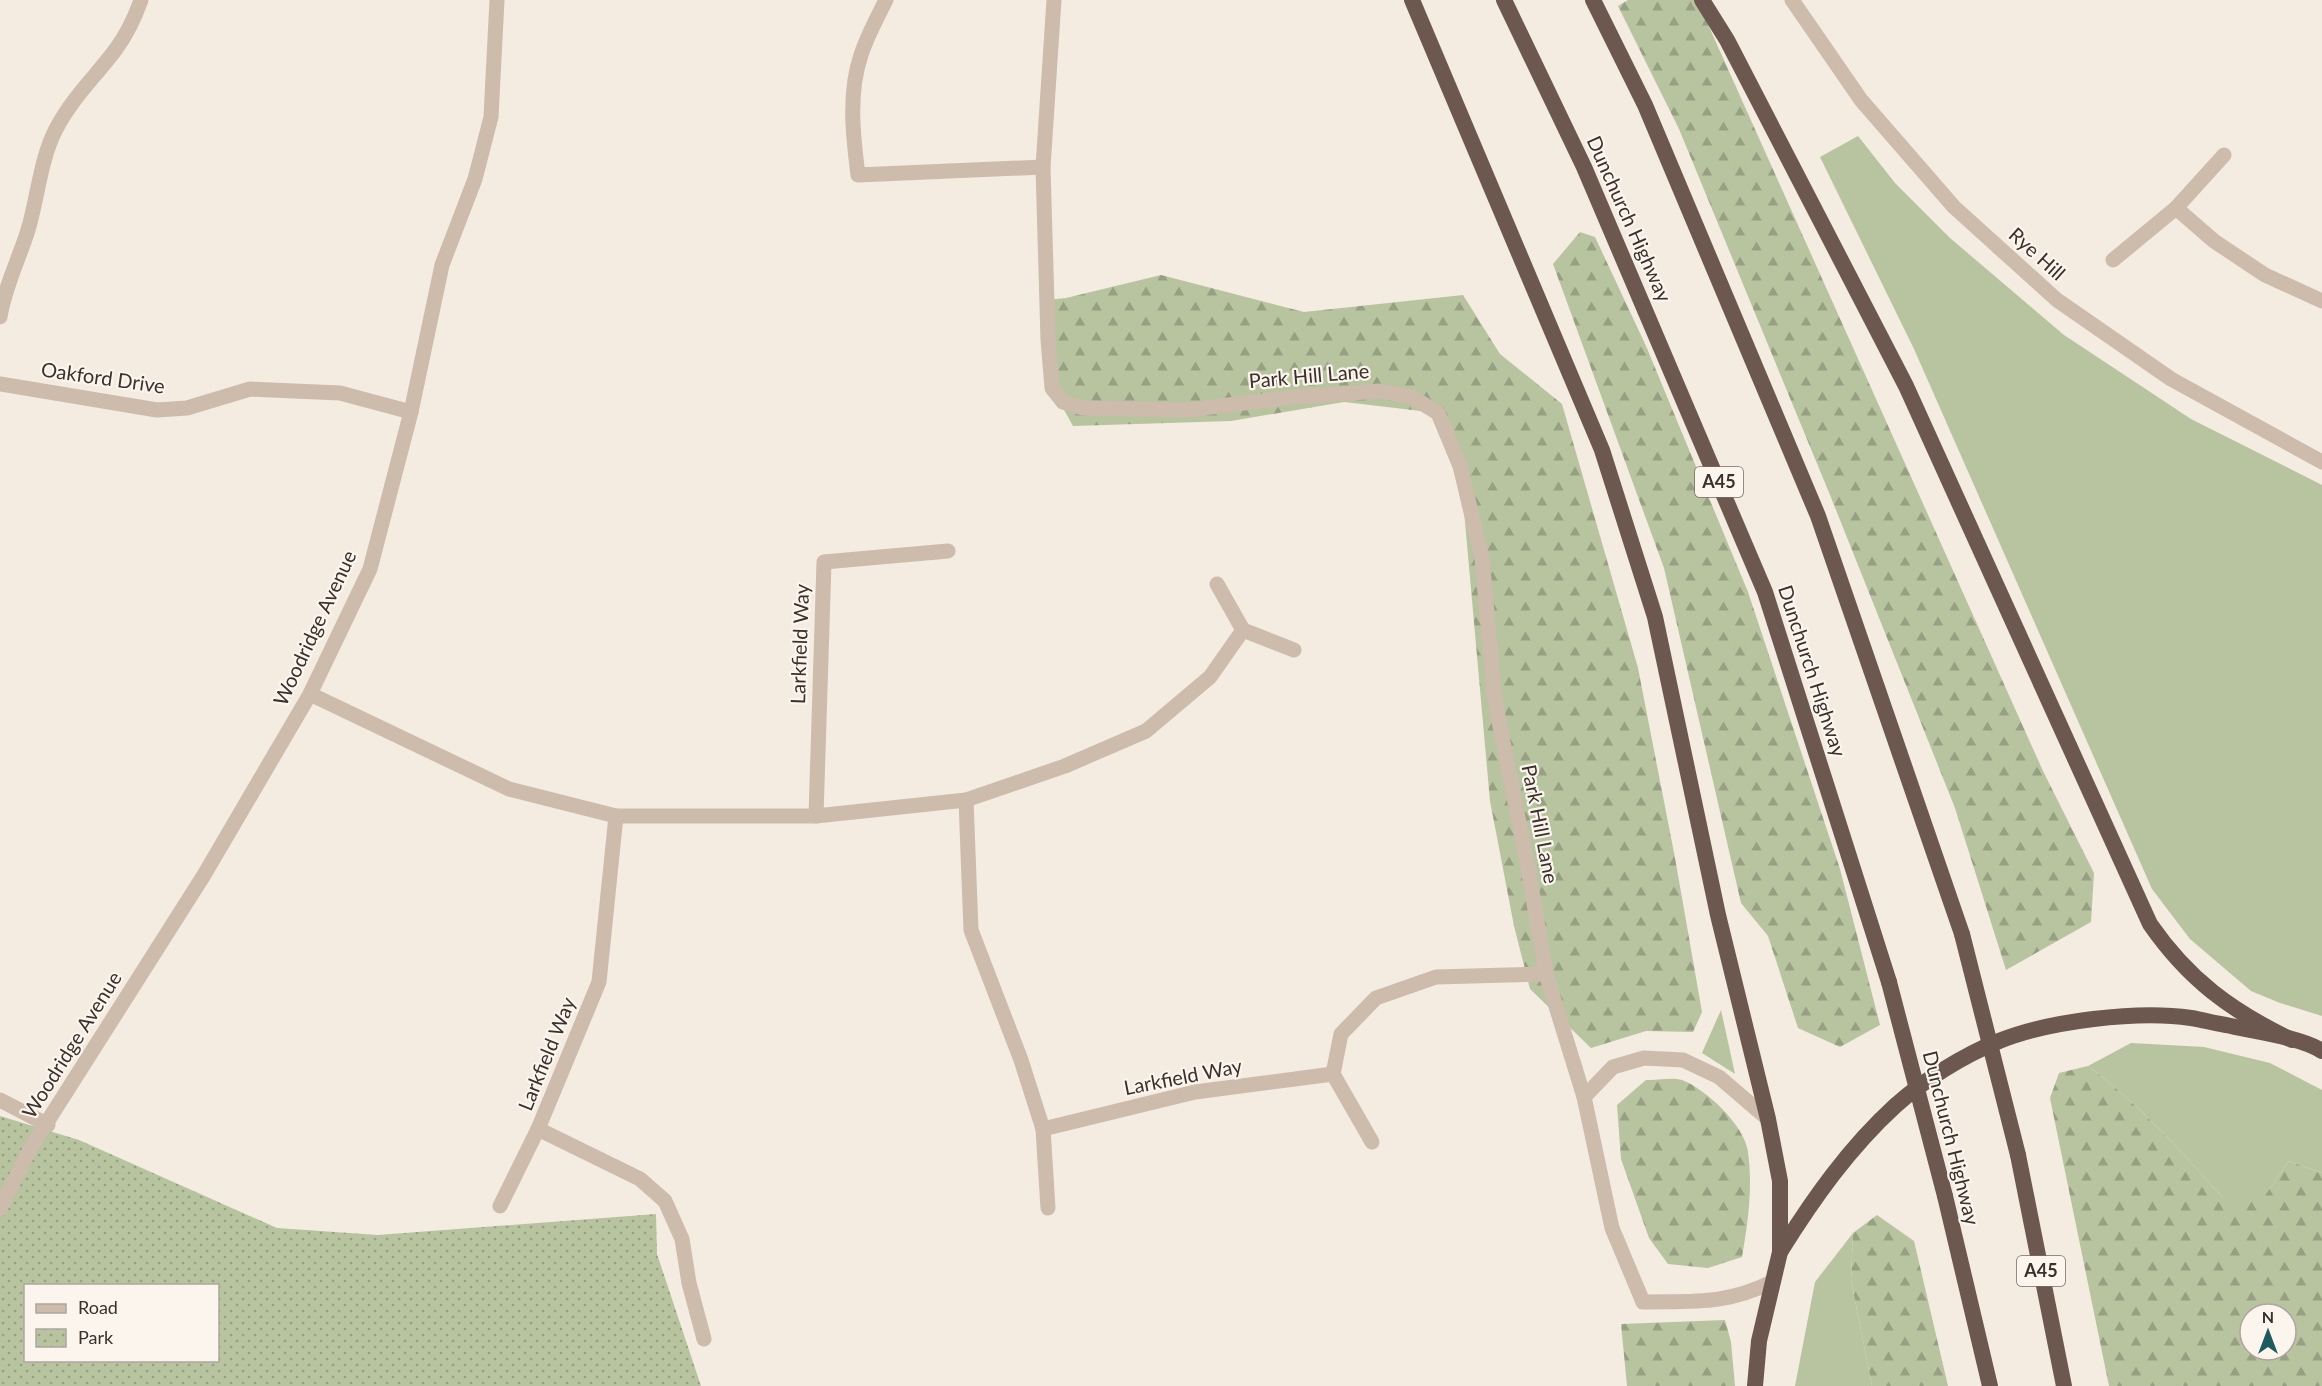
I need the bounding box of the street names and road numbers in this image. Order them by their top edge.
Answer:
street label: Dunchurch Highway [1583,132,1678,306]
street label: Rye Hill [2005,222,2071,285]
street label: Oakford Drive [40,356,167,398]
street label: Park Hill Lane [1248,358,1370,392]
road number: A45 [1695,467,1743,497]
street label: Woodridge Avenue [268,546,361,709]
street label: Dunchurch Highway [1774,582,1852,760]
street label: Larkfield Way [785,583,813,704]
street label: Park Hill Lane [1518,762,1564,885]
street label: Woodridge Avenue [16,967,126,1122]
street label: Larkfield Way [512,993,580,1114]
street label: Dunchurch Highway [1919,1048,1985,1228]
street label: Larkfield Way [1122,1053,1245,1099]
road number: A45 [2017,1256,2065,1286]

